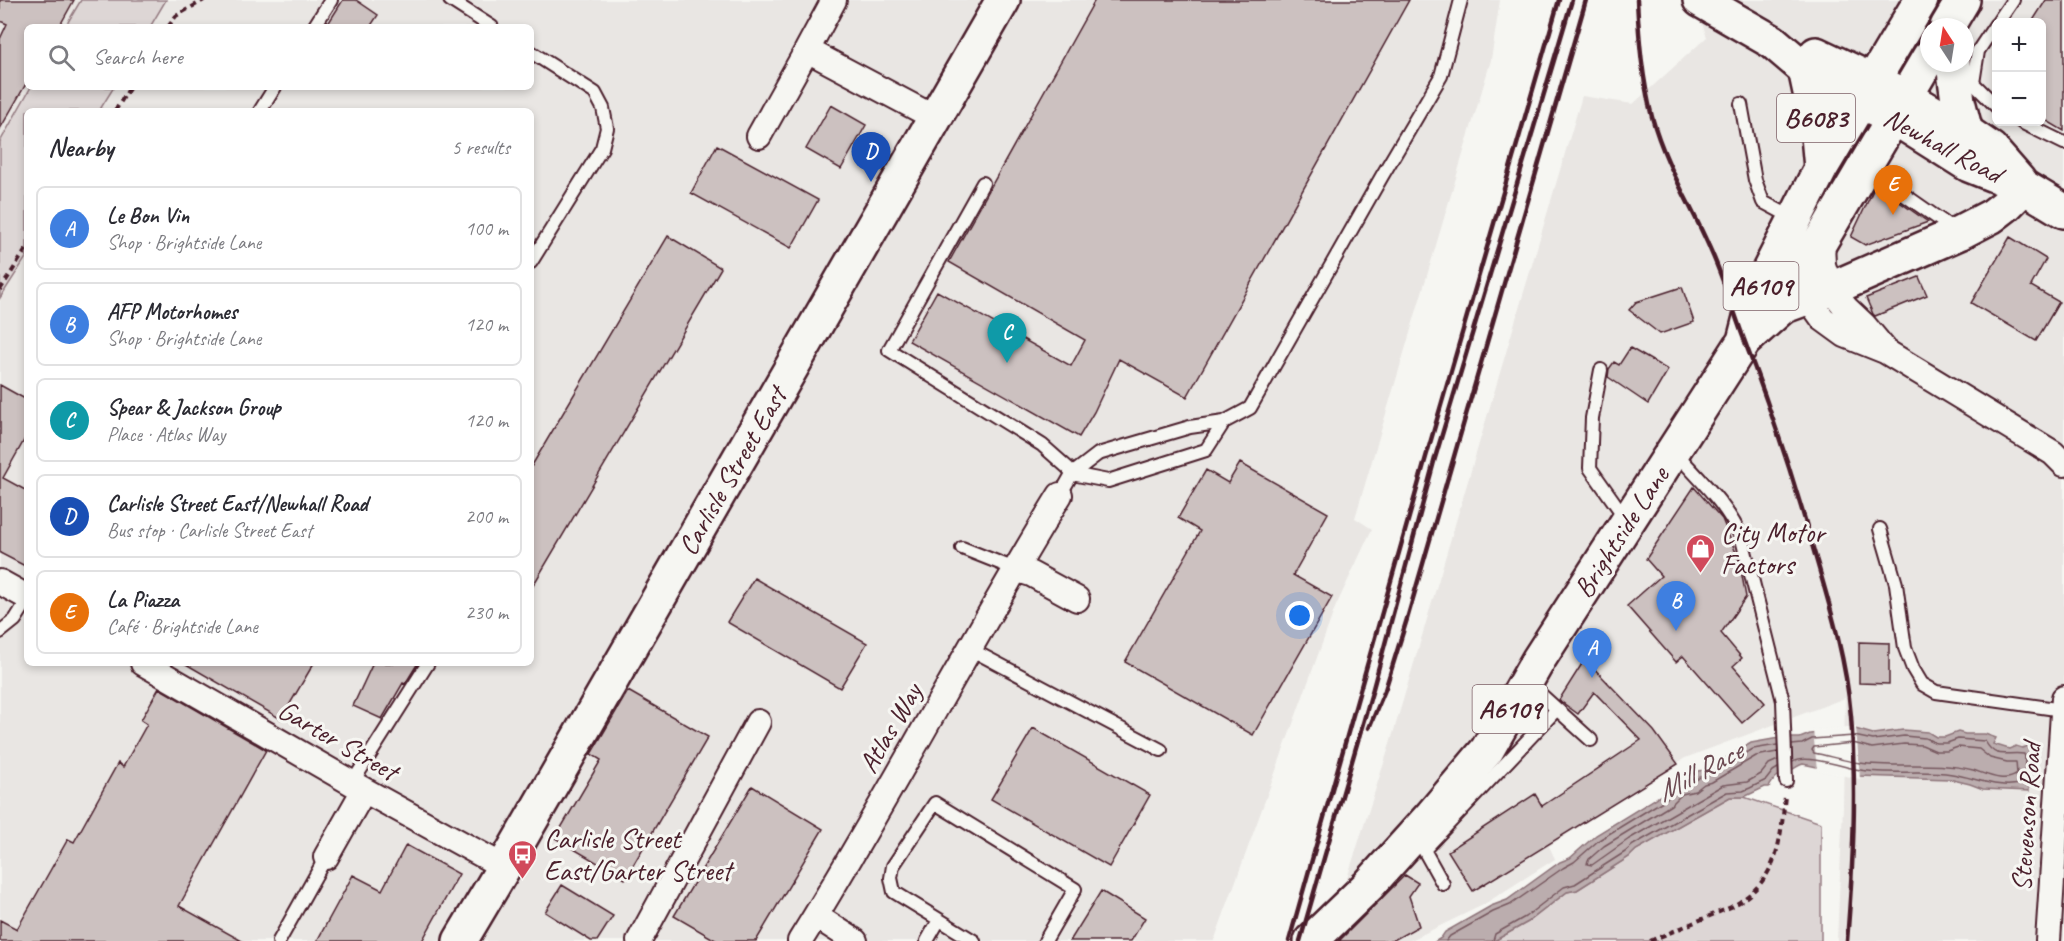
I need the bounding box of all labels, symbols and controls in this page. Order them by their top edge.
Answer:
north arrow [1920,18,1974,72]
map controls [1992,18,2046,126]
button: + [1992,18,2046,72]
search box [24,24,534,90]
icon: search [45,41,78,74]
text: Search here [93,43,183,71]
button: − [1992,72,2046,126]
road number: B6083 [1777,94,1855,142]
street label: Newhall Road [1878,99,2012,193]
text: Nearby [48,131,113,164]
pin: D [852,132,890,182]
text: 5 results [451,135,510,160]
pin: E [1874,166,1912,215]
text: Le Bon Vin [107,202,189,230]
text: A [64,216,75,241]
text: 100 m [465,216,508,241]
text: Shop · Brightside Lane [107,230,261,255]
road number: A6109 [1724,262,1798,310]
text: AFP Motorhomes [107,298,237,326]
text: B [64,312,75,337]
text: 120 m [465,312,508,337]
pin: C [988,314,1026,363]
text: Shop · Brightside Lane [107,326,261,351]
street label: Carlisle Street East [670,378,796,561]
text: Spear & Jackson Group [107,394,281,422]
text: C [65,408,74,433]
text: 120 m [465,408,508,433]
text: Place · Atlas Way [107,422,225,447]
street label: Brightside Lane [1566,460,1676,604]
text: Carlisle Street East/Newhall Road [107,490,368,518]
text: D [64,504,75,529]
text: 200 m [465,504,508,529]
place label: City Motor Factors [1721,515,1827,582]
text: Bus stop · Carlisle Street East [107,518,312,543]
shop icon: City Motor Factors [1684,532,1716,574]
pin: B [1656,582,1696,631]
text: La Piazza [107,586,179,614]
text: E [64,600,75,625]
text: 230 m [465,600,508,625]
your location [1285,601,1314,630]
text: Café · Brightside Lane [107,614,258,639]
pin: A [1572,628,1612,678]
street label: Atlas Way [850,675,931,779]
road number: A6109 [1472,685,1547,733]
street label: Garter Street [272,692,407,790]
water label: Mill Race [1649,730,1753,810]
street label: Stevenson Road [2003,737,2049,893]
place label: Carlisle Street East/Garter Street [544,821,735,888]
bus stop icon: Carlisle Street East/Garter Street [507,838,539,880]

